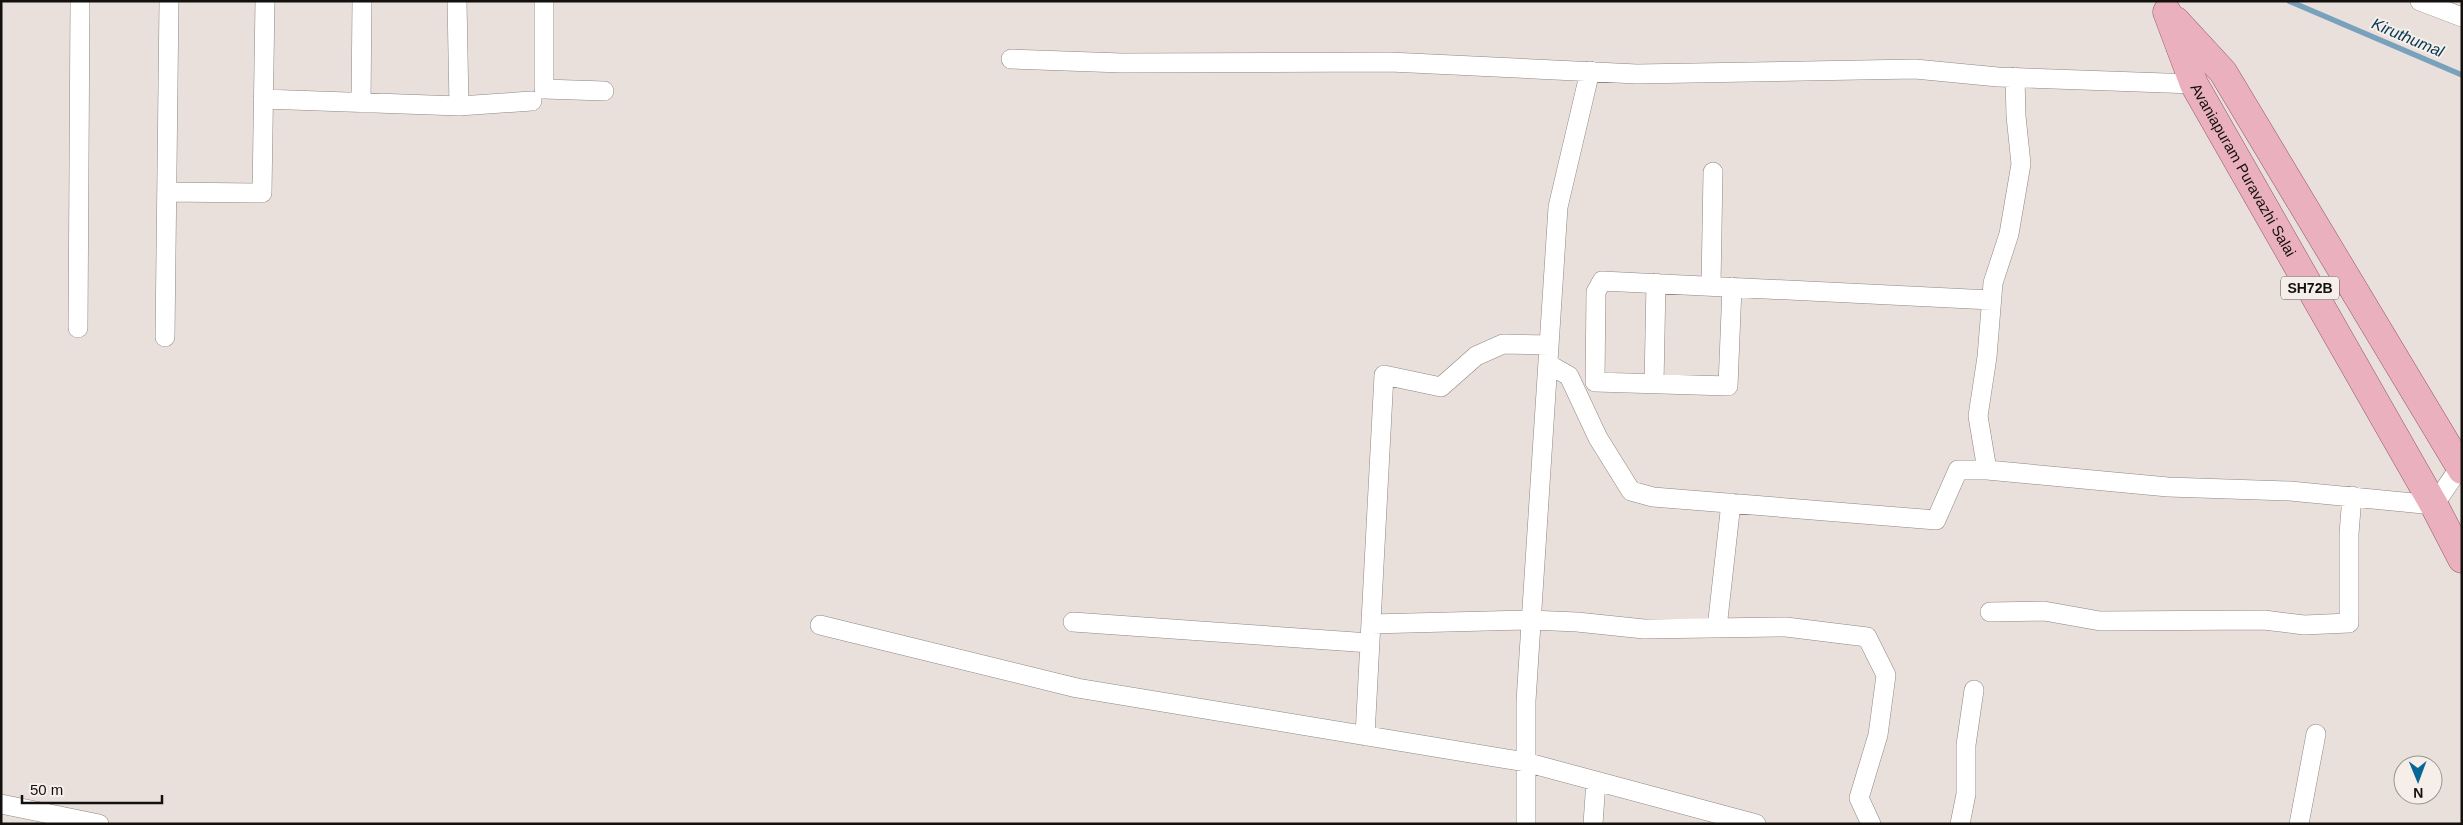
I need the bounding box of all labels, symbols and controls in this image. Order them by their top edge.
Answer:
water label: Kiruthumal [2369,15,2447,60]
street label: Avaniapuram Puravazhi Salai [2187,80,2300,259]
road number: SH72B [2281,276,2339,300]
north arrow [2393,755,2443,805]
scale bar [22,772,162,804]
text: 50 m [30,781,63,798]
text: N [2413,785,2423,801]

